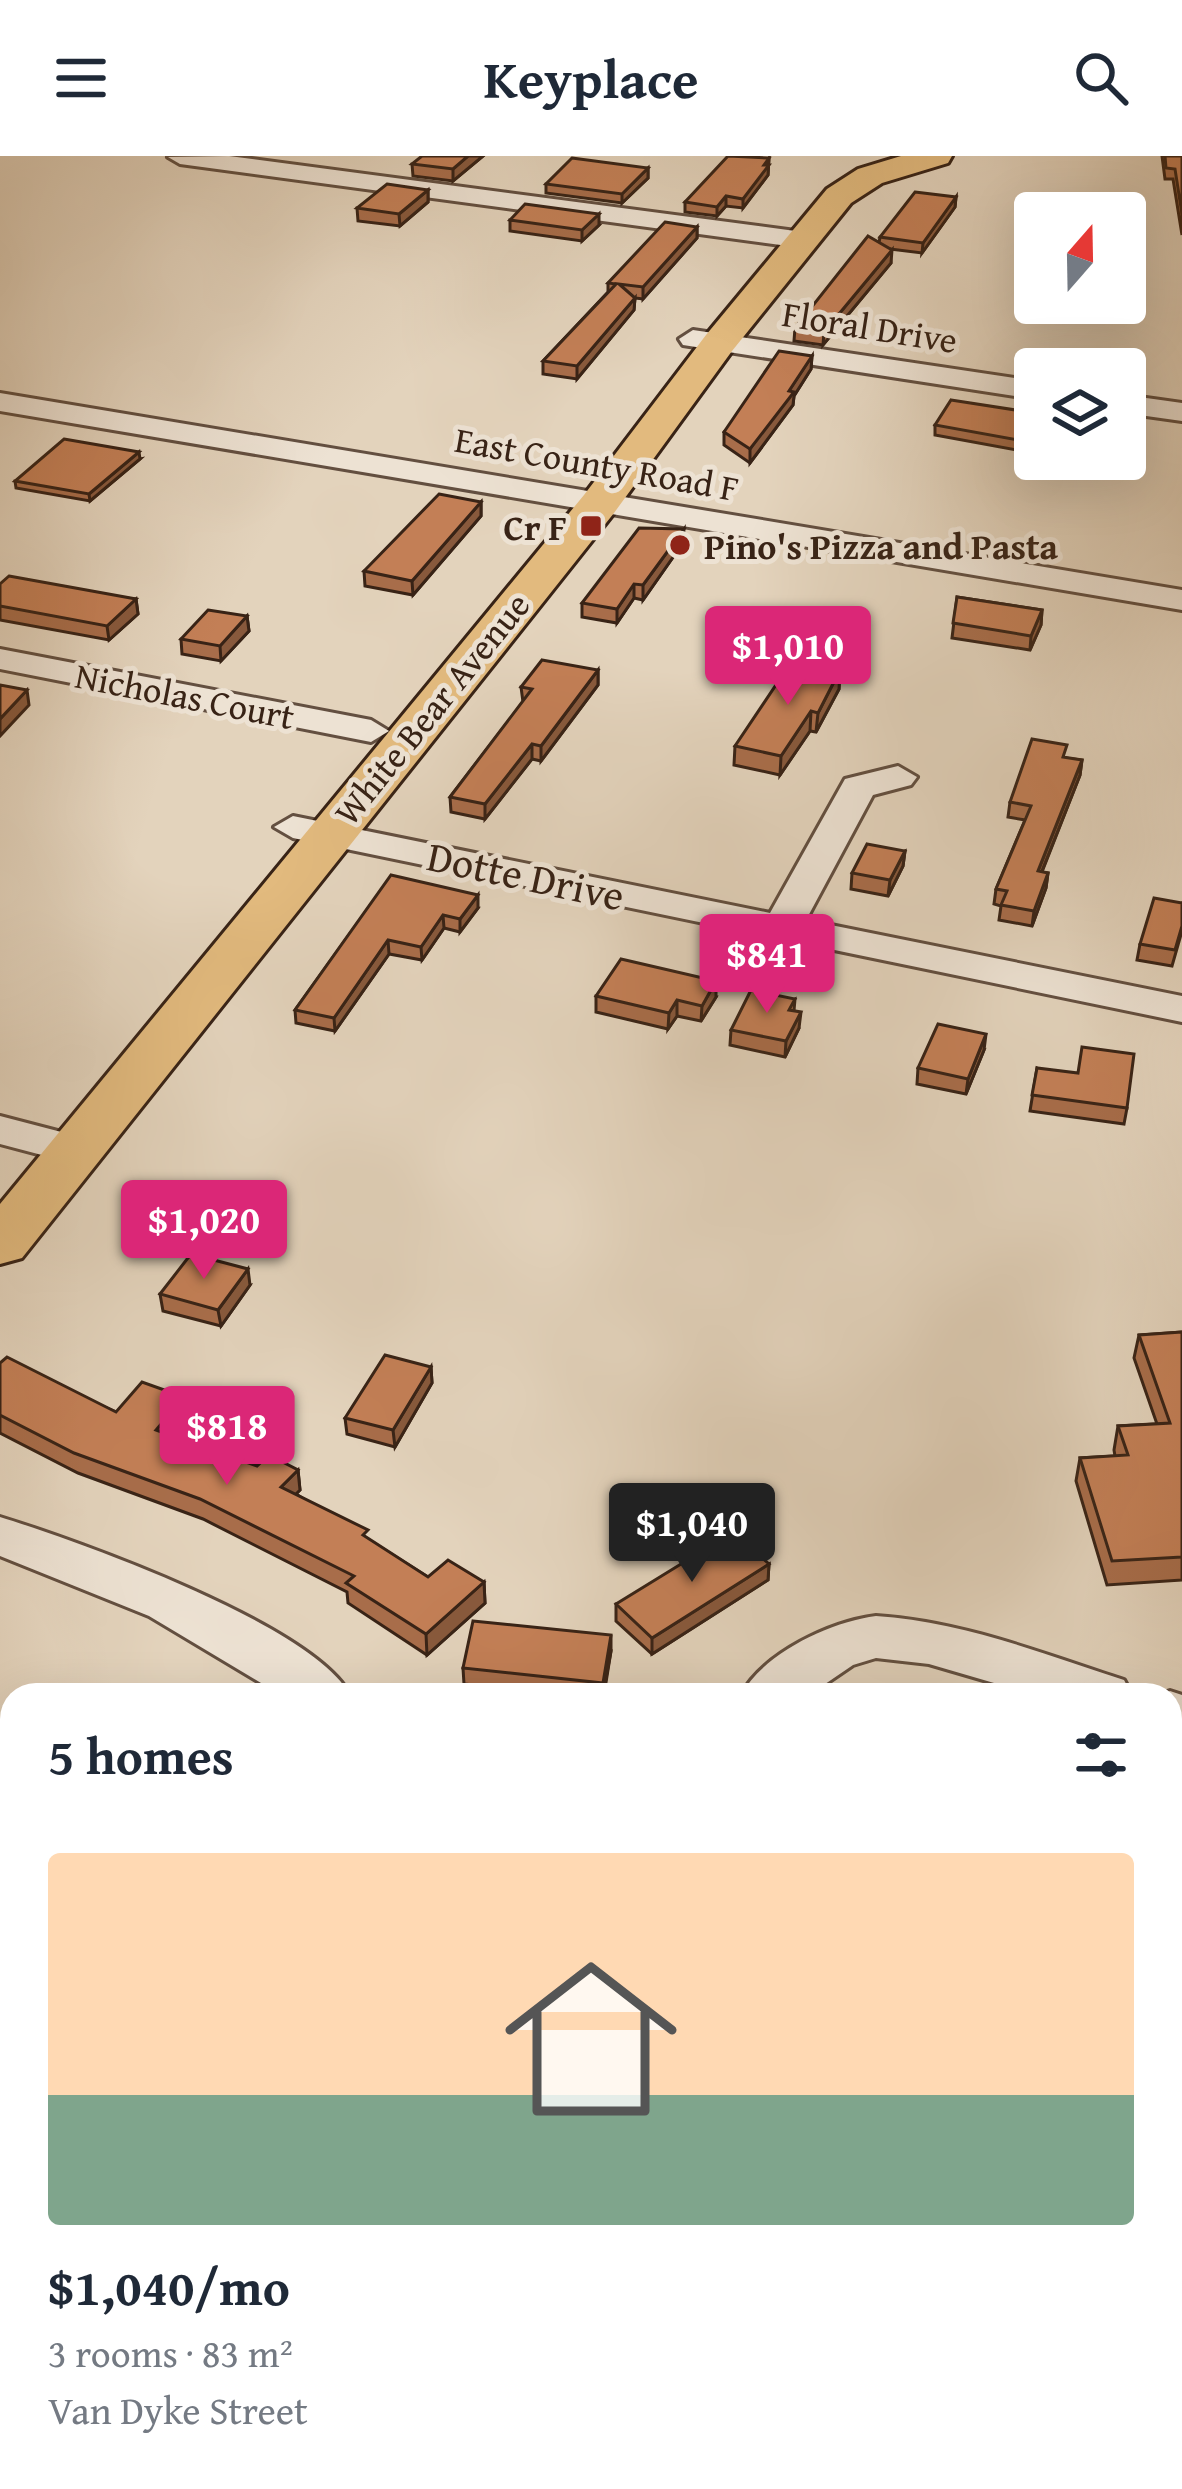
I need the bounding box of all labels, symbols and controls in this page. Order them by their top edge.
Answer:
text: Keyplace [484,39,698,118]
icon: menu [48,45,114,111]
icon: search [1068,45,1134,111]
north arrow [1014,192,1146,324]
map controls [1014,192,1146,480]
street label: Floral Drive [779,286,961,366]
button: layers [1014,348,1146,480]
street label: East County Road F [451,412,743,514]
place label: Cr F [504,500,567,553]
marker: Cr F [578,513,604,539]
place label: Pino's Pizza and Pasta [704,519,1059,572]
marker: Pino's Pizza and Pasta [667,532,693,558]
street label: White Bear Avenue [320,580,542,836]
pin: $1,010 [690,606,886,708]
text: $1,010 [732,616,844,673]
street label: Nicholas Court [71,648,299,742]
street label: Dotte Drive [422,824,630,926]
pin: $841 [696,914,838,1016]
text: $841 [727,924,807,981]
pin: $1,020 [106,1180,302,1282]
text: $1,020 [148,1190,260,1247]
pin: $818 [156,1386,298,1488]
text: $818 [187,1396,267,1453]
pin: $1,040 [594,1483,790,1585]
text: $1,040 [636,1493,748,1550]
text: 5 homes [48,1718,234,1793]
icon: filters [1068,1722,1134,1788]
icon: home [483,1931,699,2147]
text: $1,040/mo [48,2249,290,2324]
text: 3 rooms · 83 m² [48,2324,293,2381]
text: Van Dyke Street [48,2381,308,2438]

